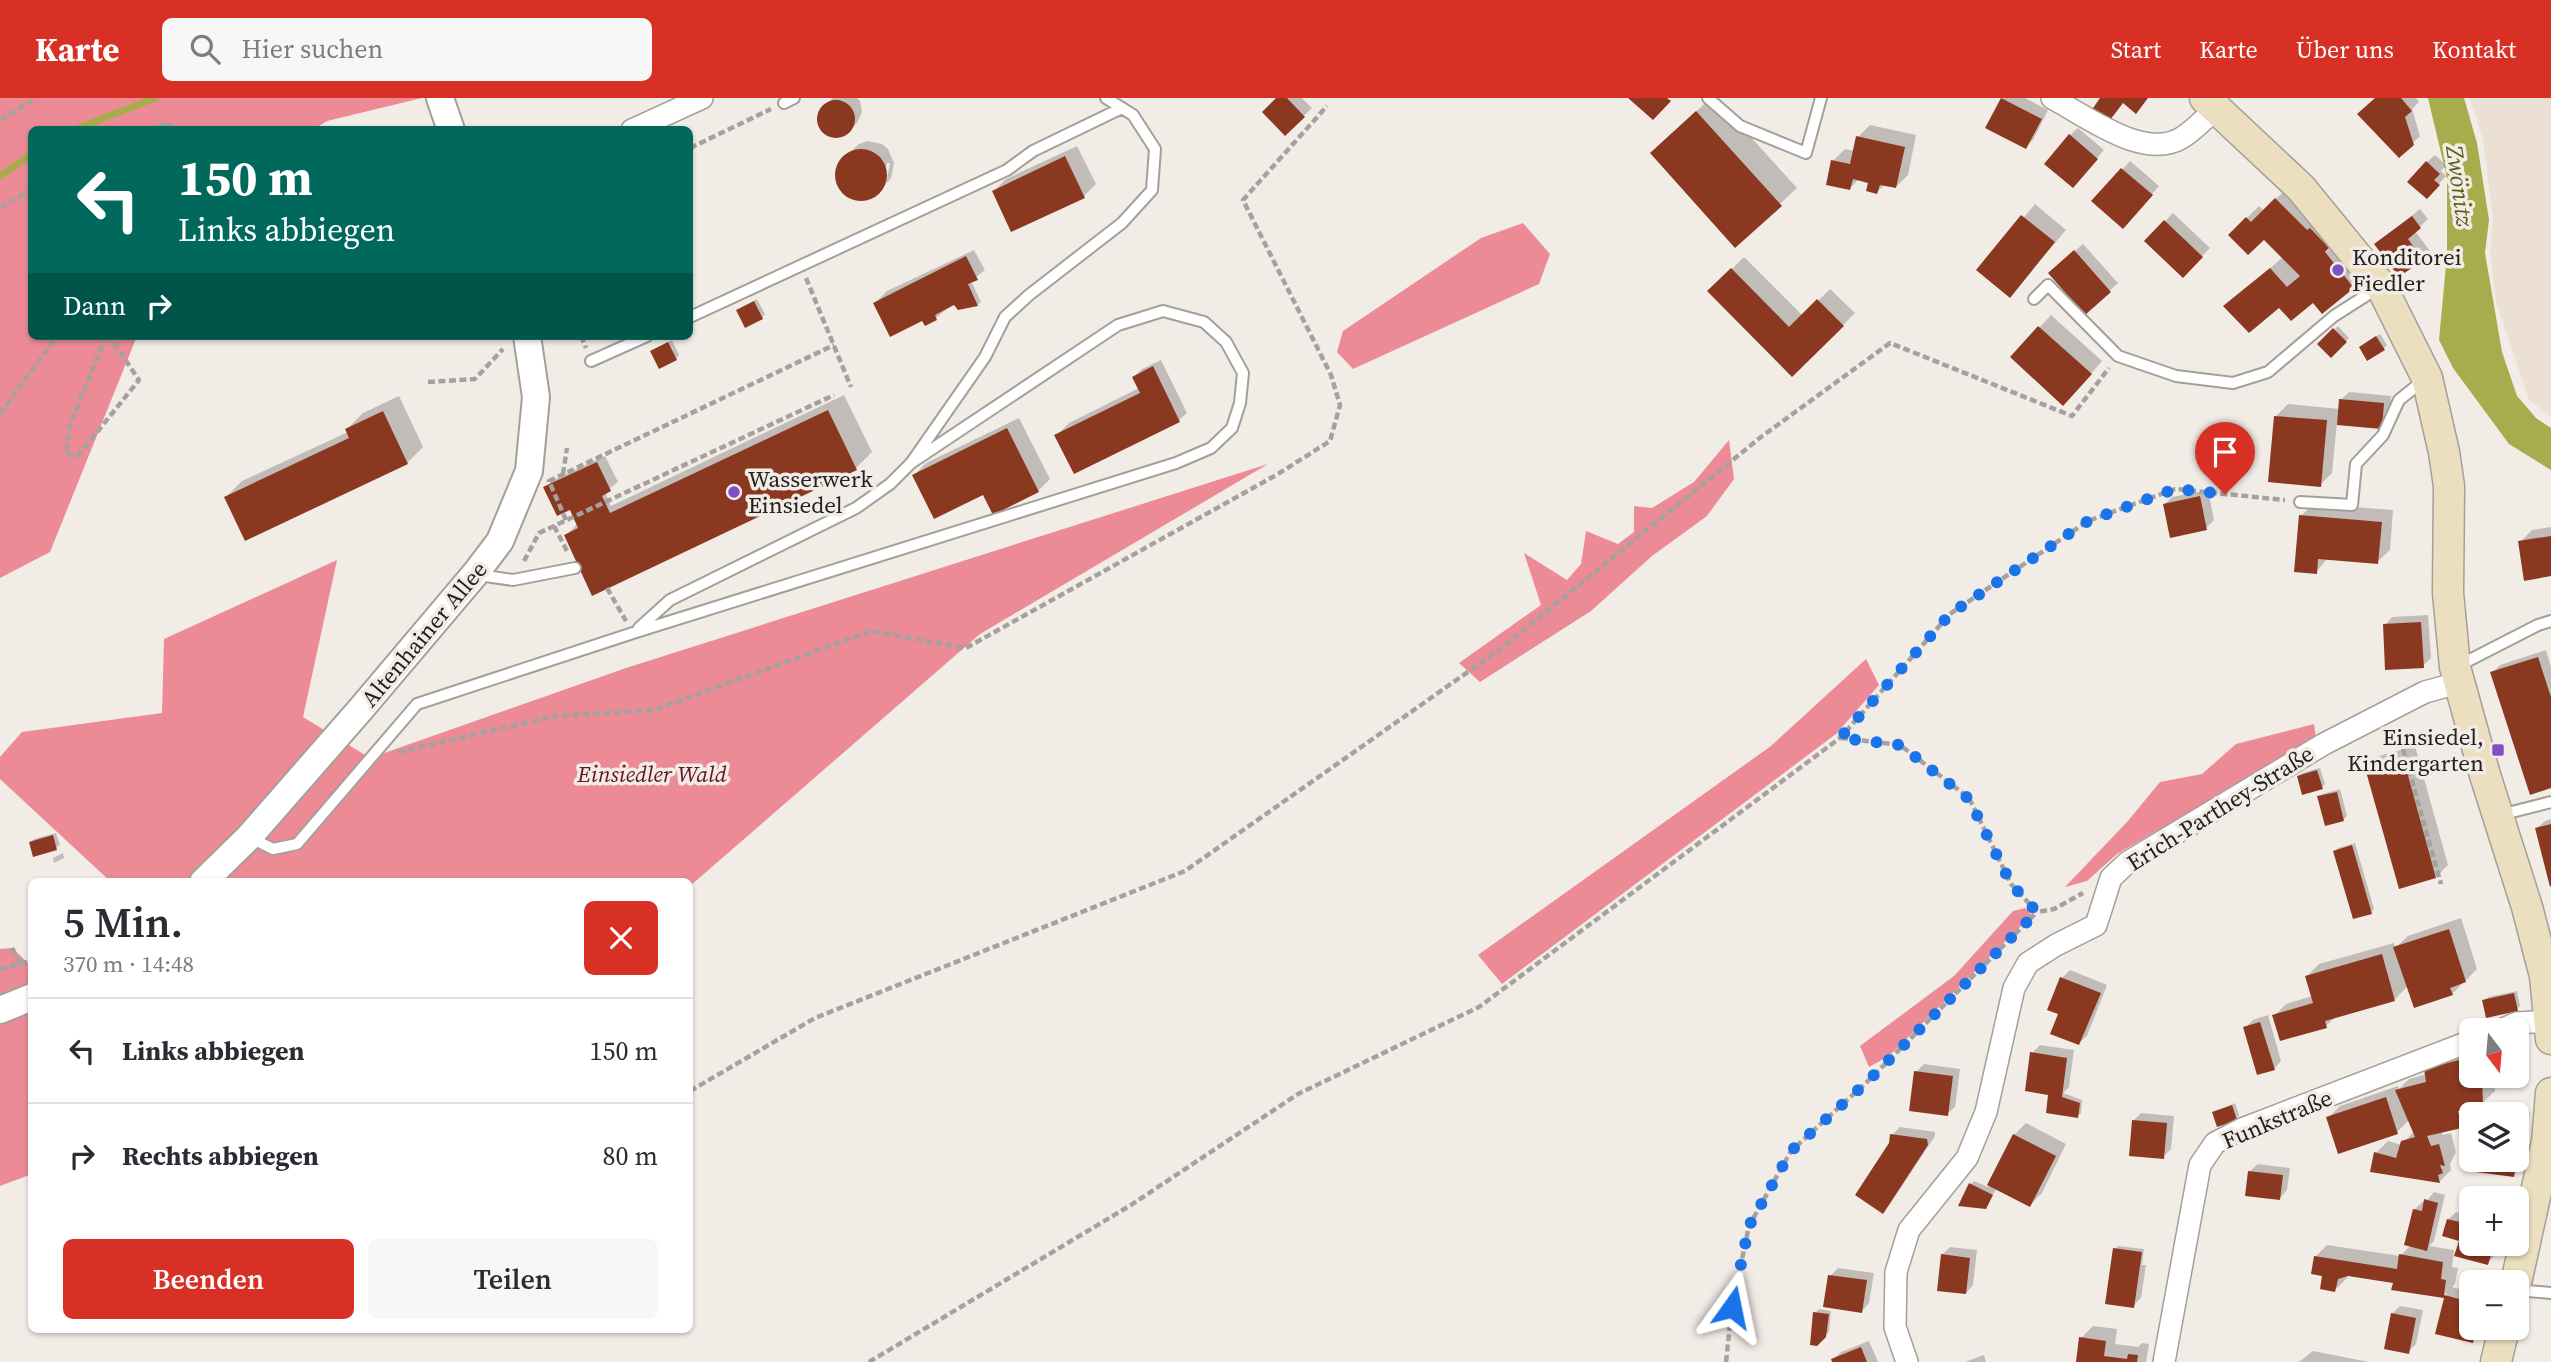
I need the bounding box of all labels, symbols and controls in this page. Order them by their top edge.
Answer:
search box [162,18,652,81]
text: Karte [35,27,120,72]
icon: search [186,30,224,68]
text: Hier suchen [242,31,383,67]
text: Start [2111,33,2161,66]
text: Karte [2199,33,2258,66]
text: Über uns [2296,33,2394,66]
text: Kontakt [2432,33,2516,66]
water label: Zwönitz [2438,142,2482,230]
text: 150 m [178,144,313,211]
icon: left [63,154,154,245]
text: Links abbiegen [178,208,395,252]
place label: Konditorei Fiedler [2352,241,2462,299]
marker: Konditorei Fiedler [2330,262,2346,278]
icon: right [140,287,178,325]
text: Dann [63,288,126,324]
pin [2195,422,2255,494]
icon: arrive [2206,433,2244,471]
place label: Wasserwerk Einsiedel [748,463,873,521]
marker: Wasserwerk Einsiedel [726,484,742,500]
street label: Altenhainer Allee [354,554,494,714]
place label: Einsiedel, Kindergarten [2347,721,2484,779]
street label: Erich-Parthey-Straße [2120,738,2320,878]
marker: Einsiedel, Kindergarten [2490,742,2506,758]
park label: Einsiedler Wald [576,758,727,790]
text: 5 Min. [63,893,183,951]
button: close [584,901,658,975]
text: 370 m · 14:48 [63,948,194,980]
north arrow [2459,1018,2529,1088]
map controls [2459,1018,2529,1340]
icon: left [63,1032,101,1070]
text: Links abbiegen [122,1033,305,1069]
text: 150 m [590,1033,658,1069]
street label: Funkstraße [2217,1082,2337,1156]
button: layers [2459,1102,2529,1172]
icon: right [63,1137,101,1175]
text: Rechts abbiegen [122,1138,319,1174]
text: 80 m [603,1138,658,1174]
button: + [2459,1186,2529,1256]
button: Beenden [63,1239,354,1319]
button: Teilen [368,1239,658,1319]
position arrow [1695,1270,1769,1344]
button: − [2459,1270,2529,1340]

